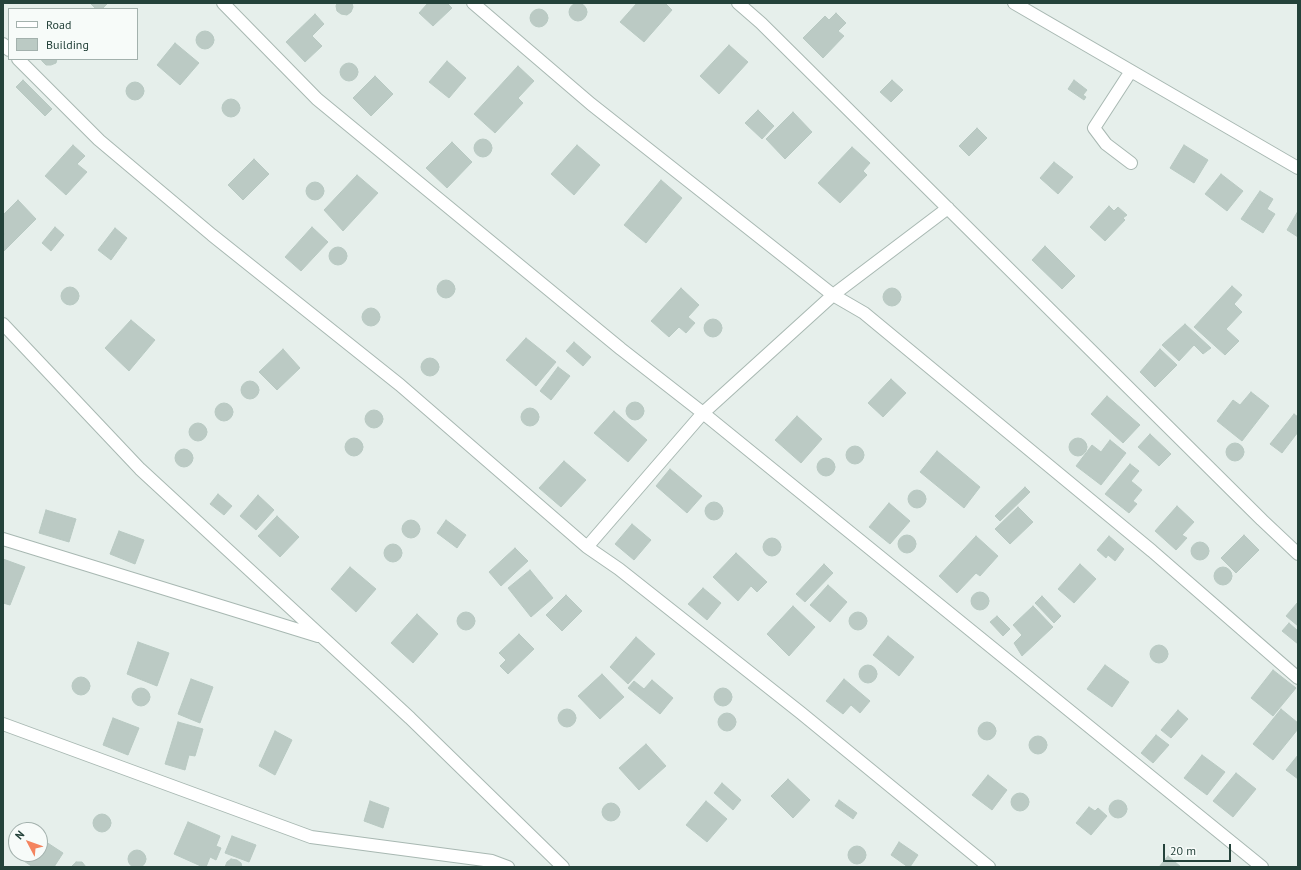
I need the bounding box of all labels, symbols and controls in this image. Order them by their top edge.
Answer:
legend [8,8,138,60]
text: Road [46,17,71,32]
text: Building [46,37,89,52]
north arrow [8,822,48,862]
text: N [12,827,27,842]
scale bar [1165,836,1233,862]
text: 20 m [1170,843,1196,858]

